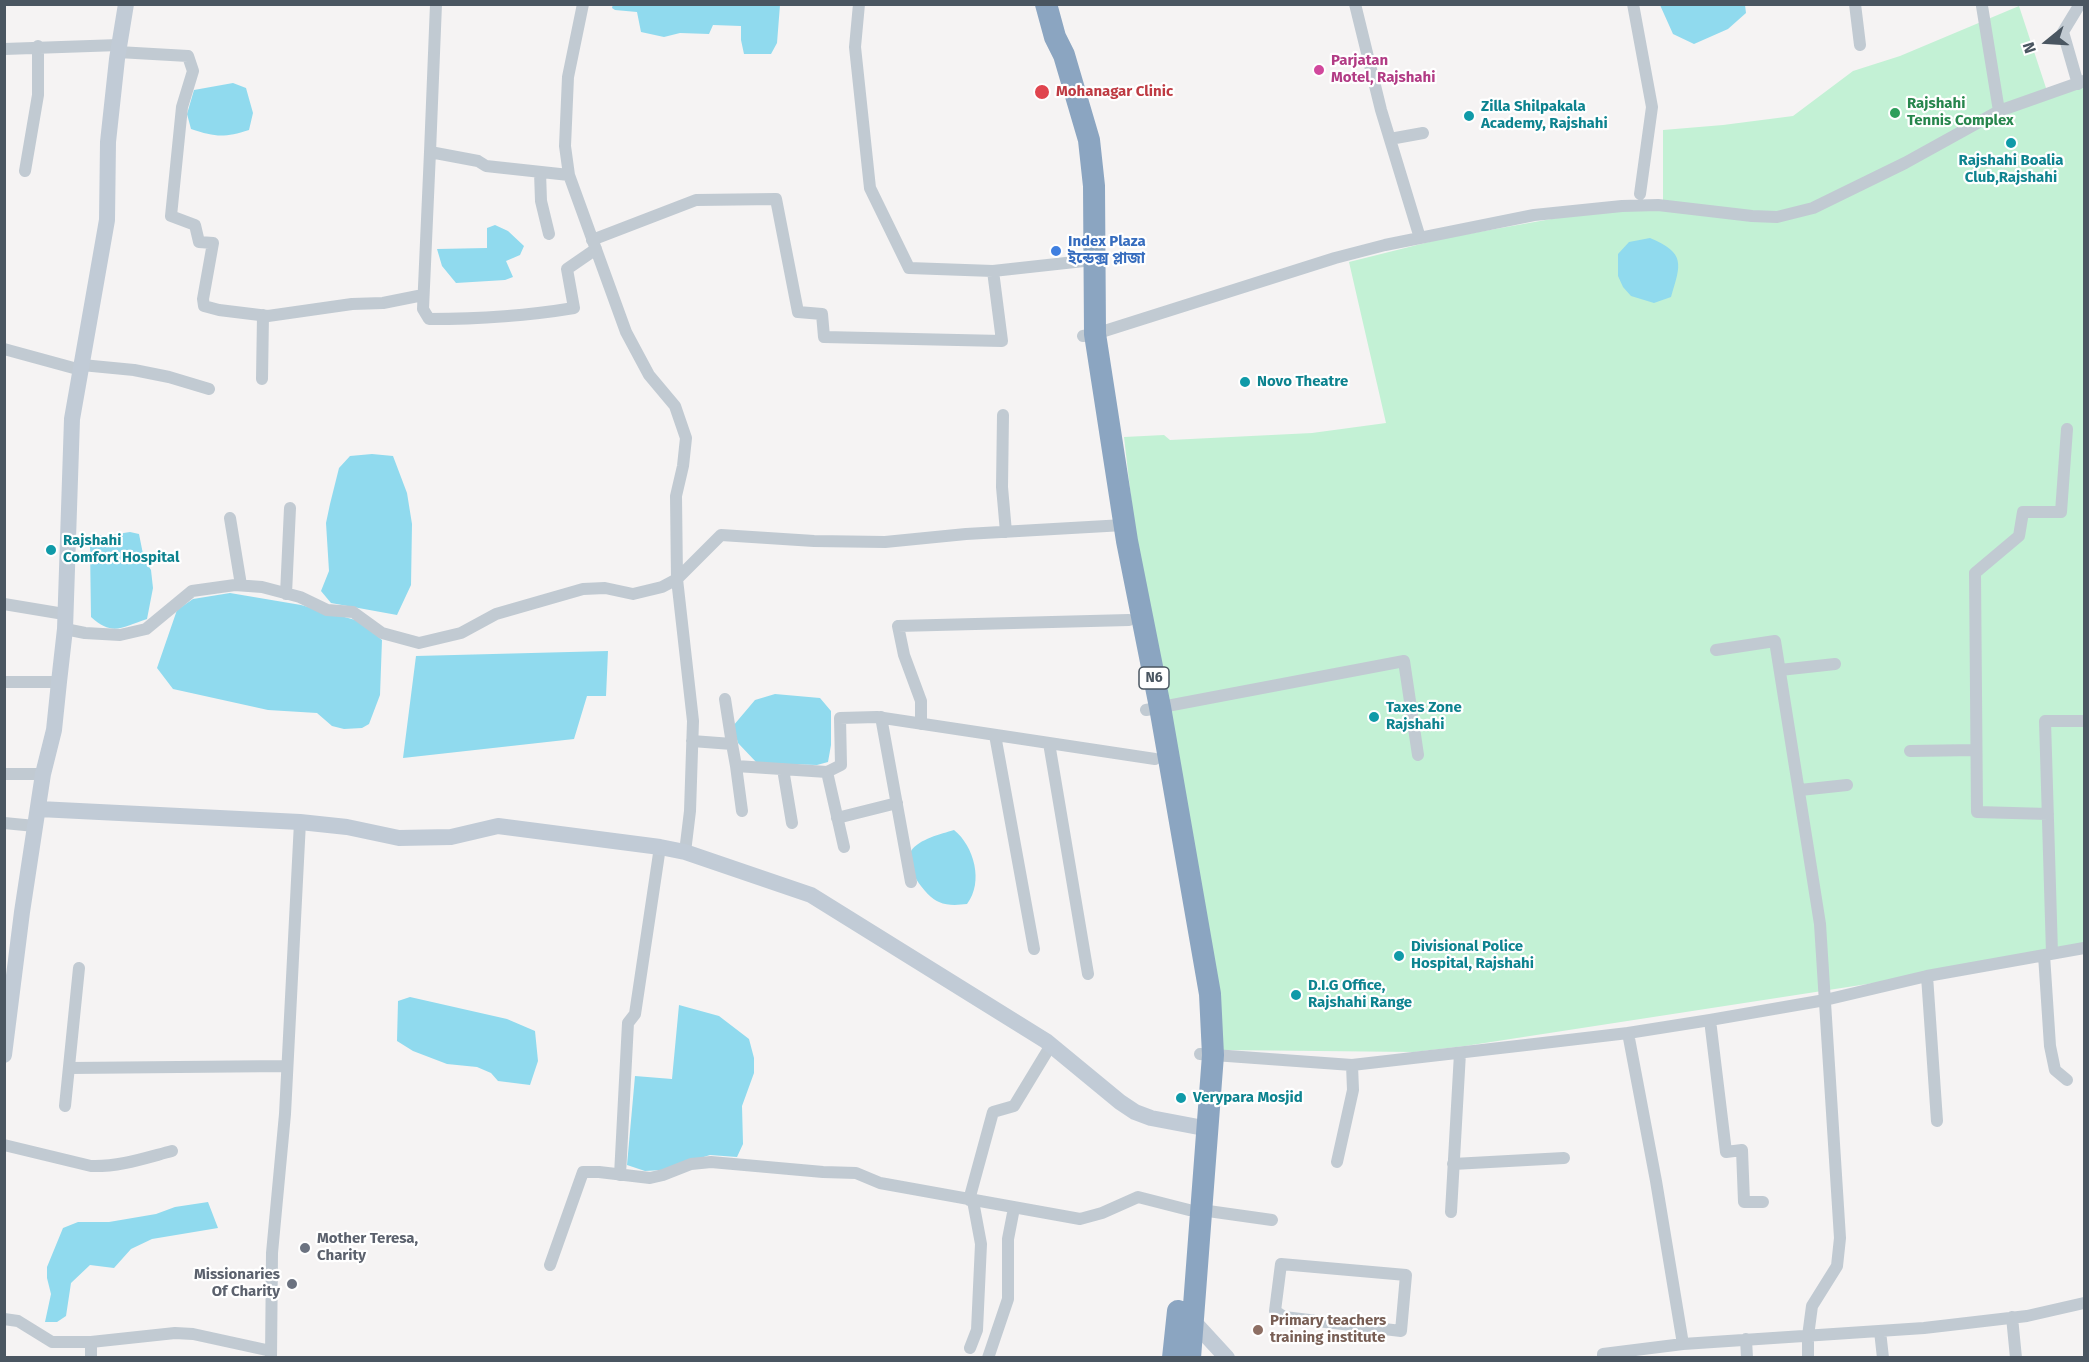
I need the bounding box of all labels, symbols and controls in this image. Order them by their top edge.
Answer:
north arrow [2017,12,2077,72]
text: N [2019,40,2040,56]
place label: Parjatan Motel, Rajshahi [1331,52,1435,87]
marker: Parjatan Motel, Rajshahi [1312,63,1326,77]
marker: Mohanagar Clinic [1033,83,1051,101]
place label: Mohanagar Clinic [1056,83,1173,101]
place label: Rajshahi Tennis Complex [1907,95,2014,130]
place label: Zilla Shilpakala Academy, Rajshahi [1481,98,1608,133]
marker: Rajshahi Tennis Complex [1888,106,1902,120]
marker: Zilla Shilpakala Academy, Rajshahi [1462,109,1476,123]
marker: Rajshahi Boalia Club,Rajshahi [2004,136,2018,150]
place label: Rajshahi Boalia Club,Rajshahi [1959,152,2063,187]
place label: Index Plaza ইন্ডেক্স প্লাজা [1068,233,1146,268]
marker: Index Plaza ইন্ডেক্স প্লাজা [1049,244,1063,258]
place label: Novo Theatre [1257,373,1348,391]
marker: Novo Theatre [1238,375,1252,389]
place label: Rajshahi Comfort Hospital [63,532,179,567]
marker: Rajshahi Comfort Hospital [44,543,58,557]
road number: N6 [1139,667,1169,689]
place label: Taxes Zone Rajshahi [1386,699,1462,734]
marker: Taxes Zone Rajshahi [1367,710,1381,724]
place label: Divisional Police Hospital, Rajshahi [1411,938,1534,973]
marker: Divisional Police Hospital, Rajshahi [1392,949,1406,963]
place label: D.I.G Office, Rajshahi Range [1308,977,1412,1012]
marker: D.I.G Office, Rajshahi Range [1289,988,1303,1002]
place label: Verypara Mosjid [1193,1089,1303,1107]
marker: Verypara Mosjid [1174,1091,1188,1105]
place label: Mother Teresa, Charity [317,1230,418,1265]
marker: Mother Teresa, Charity [298,1241,312,1255]
place label: Missionaries Of Charity [194,1266,280,1301]
marker: Missionaries Of Charity [285,1277,299,1291]
place label: Primary teachers training institute [1270,1312,1386,1347]
marker: Primary teachers training institute [1251,1323,1265,1337]

